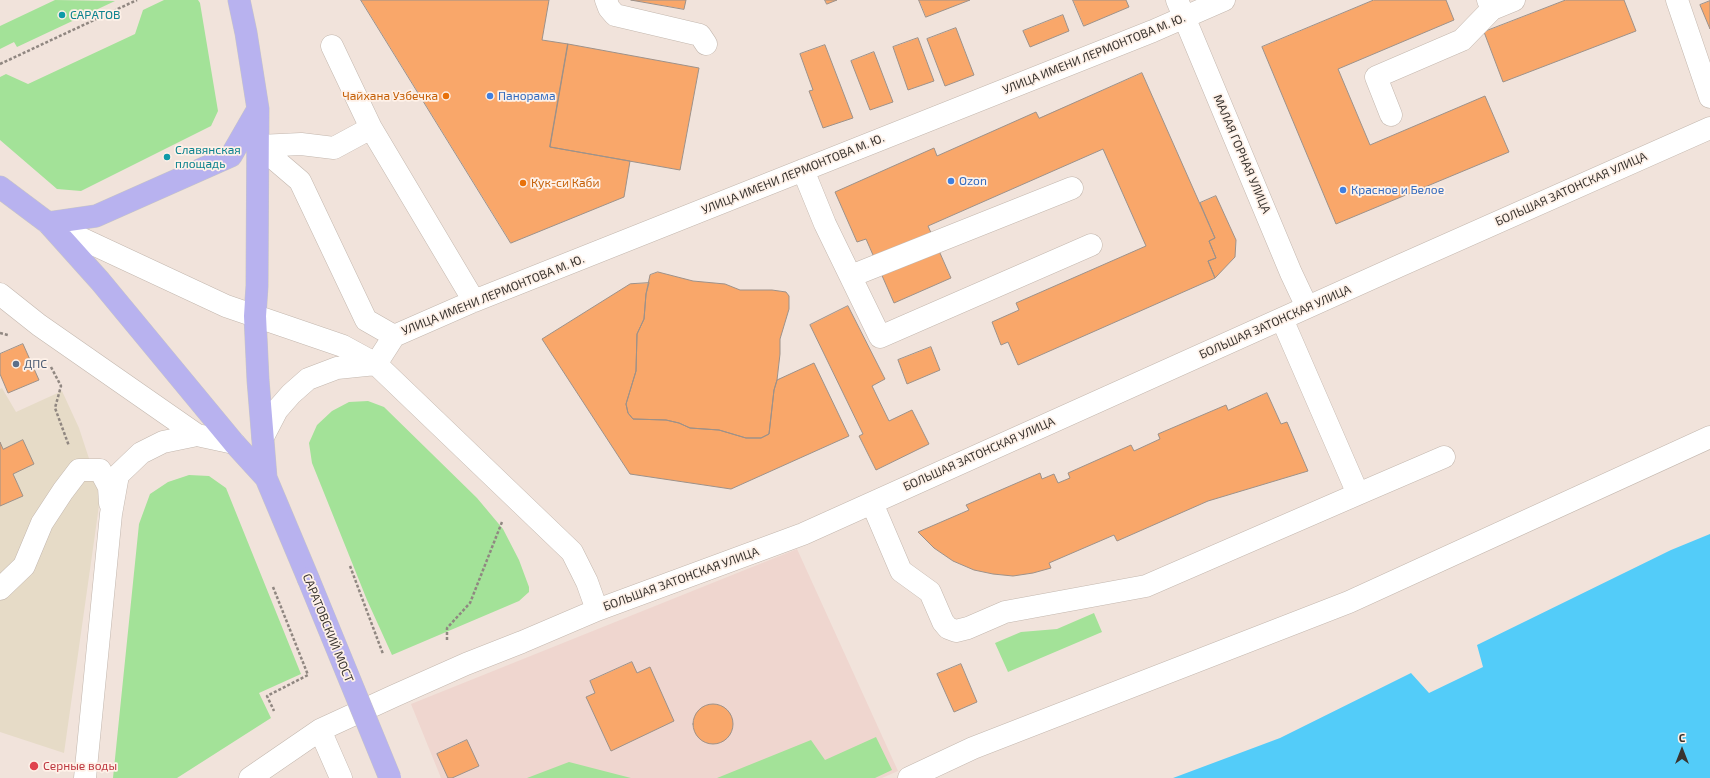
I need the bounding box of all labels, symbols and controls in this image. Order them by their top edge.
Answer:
place label: САРАТОВ [70,8,120,22]
marker: САРАТОВ [57,10,67,20]
street label: УЛИЦА ИМЕНИ ЛЕРМОНТОВА М. Ю. [1001,11,1187,97]
place label: Чайхана Узбечка [342,89,438,103]
place label: Панорама [498,89,556,103]
marker: Чайхана Узбечка [441,91,451,101]
marker: Панорама [485,91,495,101]
street label: МАЛАЯ ГОРНАЯ УЛИЦА [1210,92,1274,216]
street label: УЛИЦА ИМЕНИ ЛЕРМОНТОВА М. Ю. [700,131,886,217]
place label: Славянская площадь [175,143,241,171]
street label: БОЛЬШАЯ ЗАТОНСКАЯ УЛИЦА [1493,149,1649,229]
marker: Славянская площадь [162,152,172,162]
place label: Ozon [959,174,987,188]
place label: Кук-си Каби [531,176,599,190]
marker: Ozon [946,176,956,186]
marker: Кук-си Каби [518,178,528,188]
place label: Красное и Белое [1351,183,1444,197]
marker: Красное и Белое [1338,185,1348,195]
street label: УЛИЦА ИМЕНИ ЛЕРМОНТОВА М. Ю. [400,252,586,338]
street label: БОЛЬШАЯ ЗАТОНСКАЯ УЛИЦА [1197,282,1353,362]
place label: ДПС [24,357,47,371]
marker: ДПС [11,359,21,369]
street label: БОЛЬШАЯ ЗАТОНСКАЯ УЛИЦА [901,414,1057,494]
street label: БОЛЬШАЯ ЗАТОНСКАЯ УЛИЦА [601,544,761,614]
street label: САРАТОВСКИЙ МОСТ [300,572,356,684]
north arrow [1662,730,1702,770]
text: С [1679,731,1685,744]
place label: Серные воды [43,759,117,773]
marker: Серные воды [28,760,40,772]

